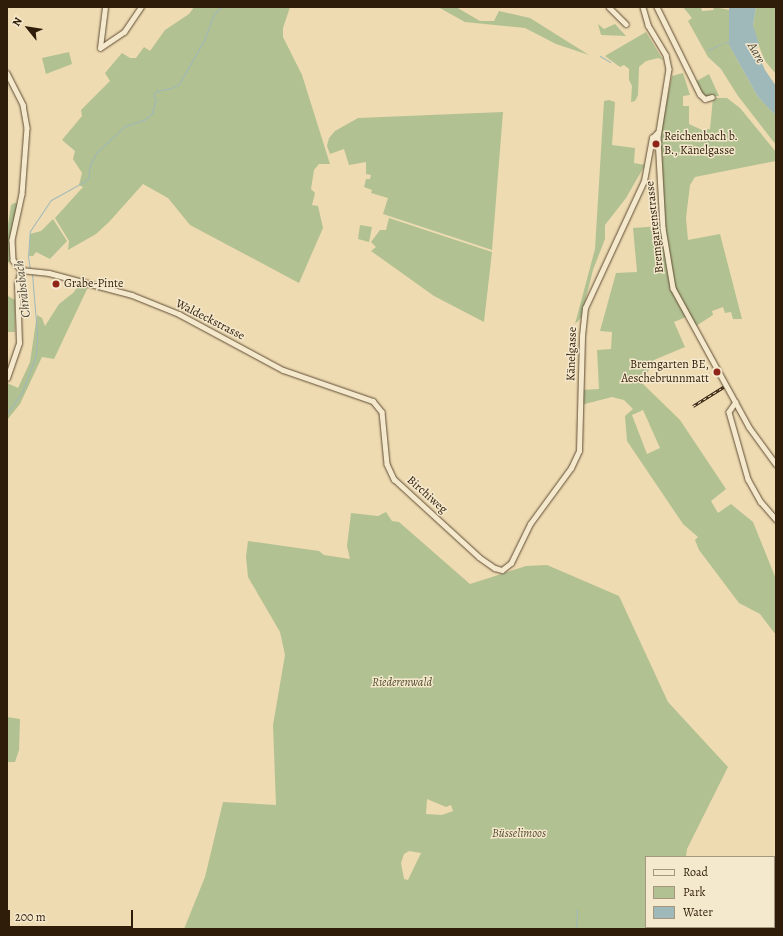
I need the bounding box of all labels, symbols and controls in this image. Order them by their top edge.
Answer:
north arrow [8,8,48,48]
text: N [9,15,26,29]
water label: Aare [744,40,768,66]
place label: Reichenbach b. B., Känelgasse [664,130,738,158]
marker: Reichenbach b. B., Känelgasse [651,139,661,149]
street label: Bremgartenstrasse [643,180,667,274]
water label: Chräbsbach [12,259,34,319]
place label: Grabe-Pinte [64,277,123,291]
marker: Grabe-Pinte [51,279,61,289]
street label: Waldeckstrasse [173,296,247,344]
street label: Känelgasse [564,327,580,381]
place label: Bremgarten BE, Aeschebrunnmatt [621,358,709,386]
marker: Bremgarten BE, Aeschebrunnmatt [712,367,722,377]
street label: Birchiweg [404,473,450,517]
park label: Riederenwald [372,676,432,690]
park label: Büsselimoos [492,827,546,841]
legend [645,856,775,928]
text: Road [683,864,708,880]
text: Park [683,884,706,900]
scale bar [10,902,135,928]
text: Water [683,904,713,920]
text: 200 m [15,909,46,925]

